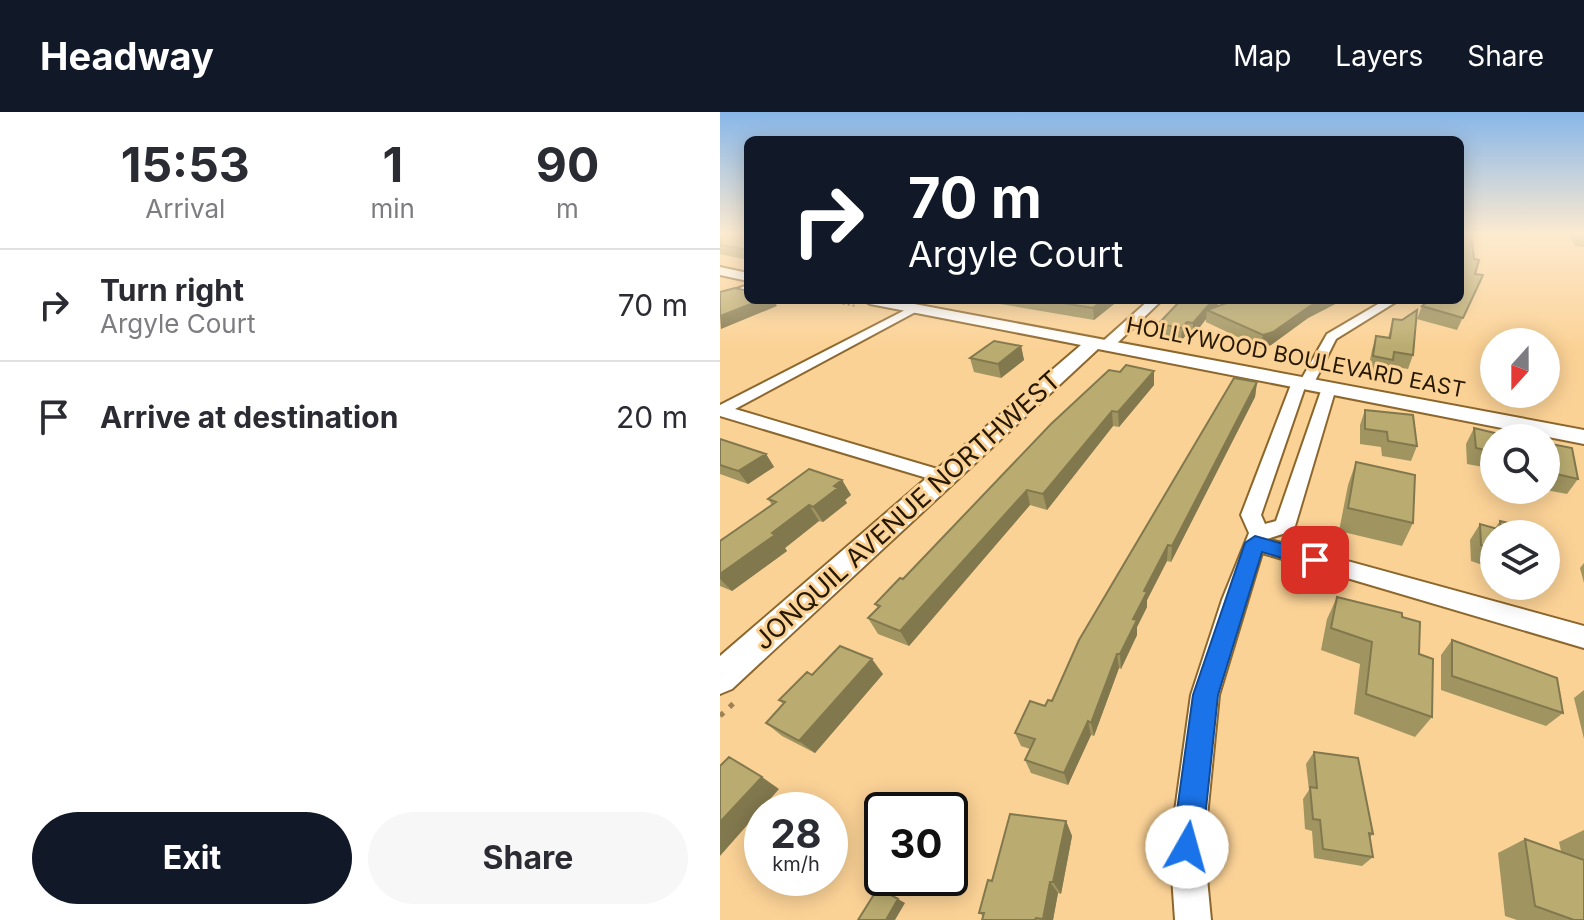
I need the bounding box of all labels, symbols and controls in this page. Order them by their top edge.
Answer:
text: Headway [40,33,214,79]
text: Map [1233,39,1291,73]
text: Layers [1335,39,1423,73]
text: Share [1467,39,1544,73]
text: 15:53 [121,135,250,194]
text: 1 [382,135,403,194]
text: 90 [536,135,599,194]
text: 70 m [908,164,1042,232]
icon: right [776,168,880,272]
text: Arrival [145,193,225,224]
text: min [371,193,415,224]
text: m [556,193,579,224]
text: Argyle Court [908,232,1123,276]
text: Turn right [100,272,244,308]
icon: right [32,283,76,327]
text: 70 m [618,287,688,323]
text: Argyle Court [100,308,255,339]
street label: HOLLYWOOD BOULEVARD EAST [1124,311,1468,403]
north arrow [1480,328,1560,408]
map controls [1480,328,1560,600]
street label: JONQUIL AVENUE NORTHWEST [748,364,1066,656]
icon: arrive [32,395,76,439]
text: Arrive at destination [100,399,398,435]
text: 20 m [616,399,688,435]
button: search [1480,424,1560,504]
button: layers [1480,520,1560,600]
pin [1281,526,1349,594]
icon: arrive [1293,538,1337,582]
speed limit sign: 30 [864,792,968,896]
position arrow [1145,805,1229,889]
text: 28 [770,809,822,858]
button: Exit [32,812,352,904]
button: Share [368,812,688,904]
text: km/h [772,852,820,876]

